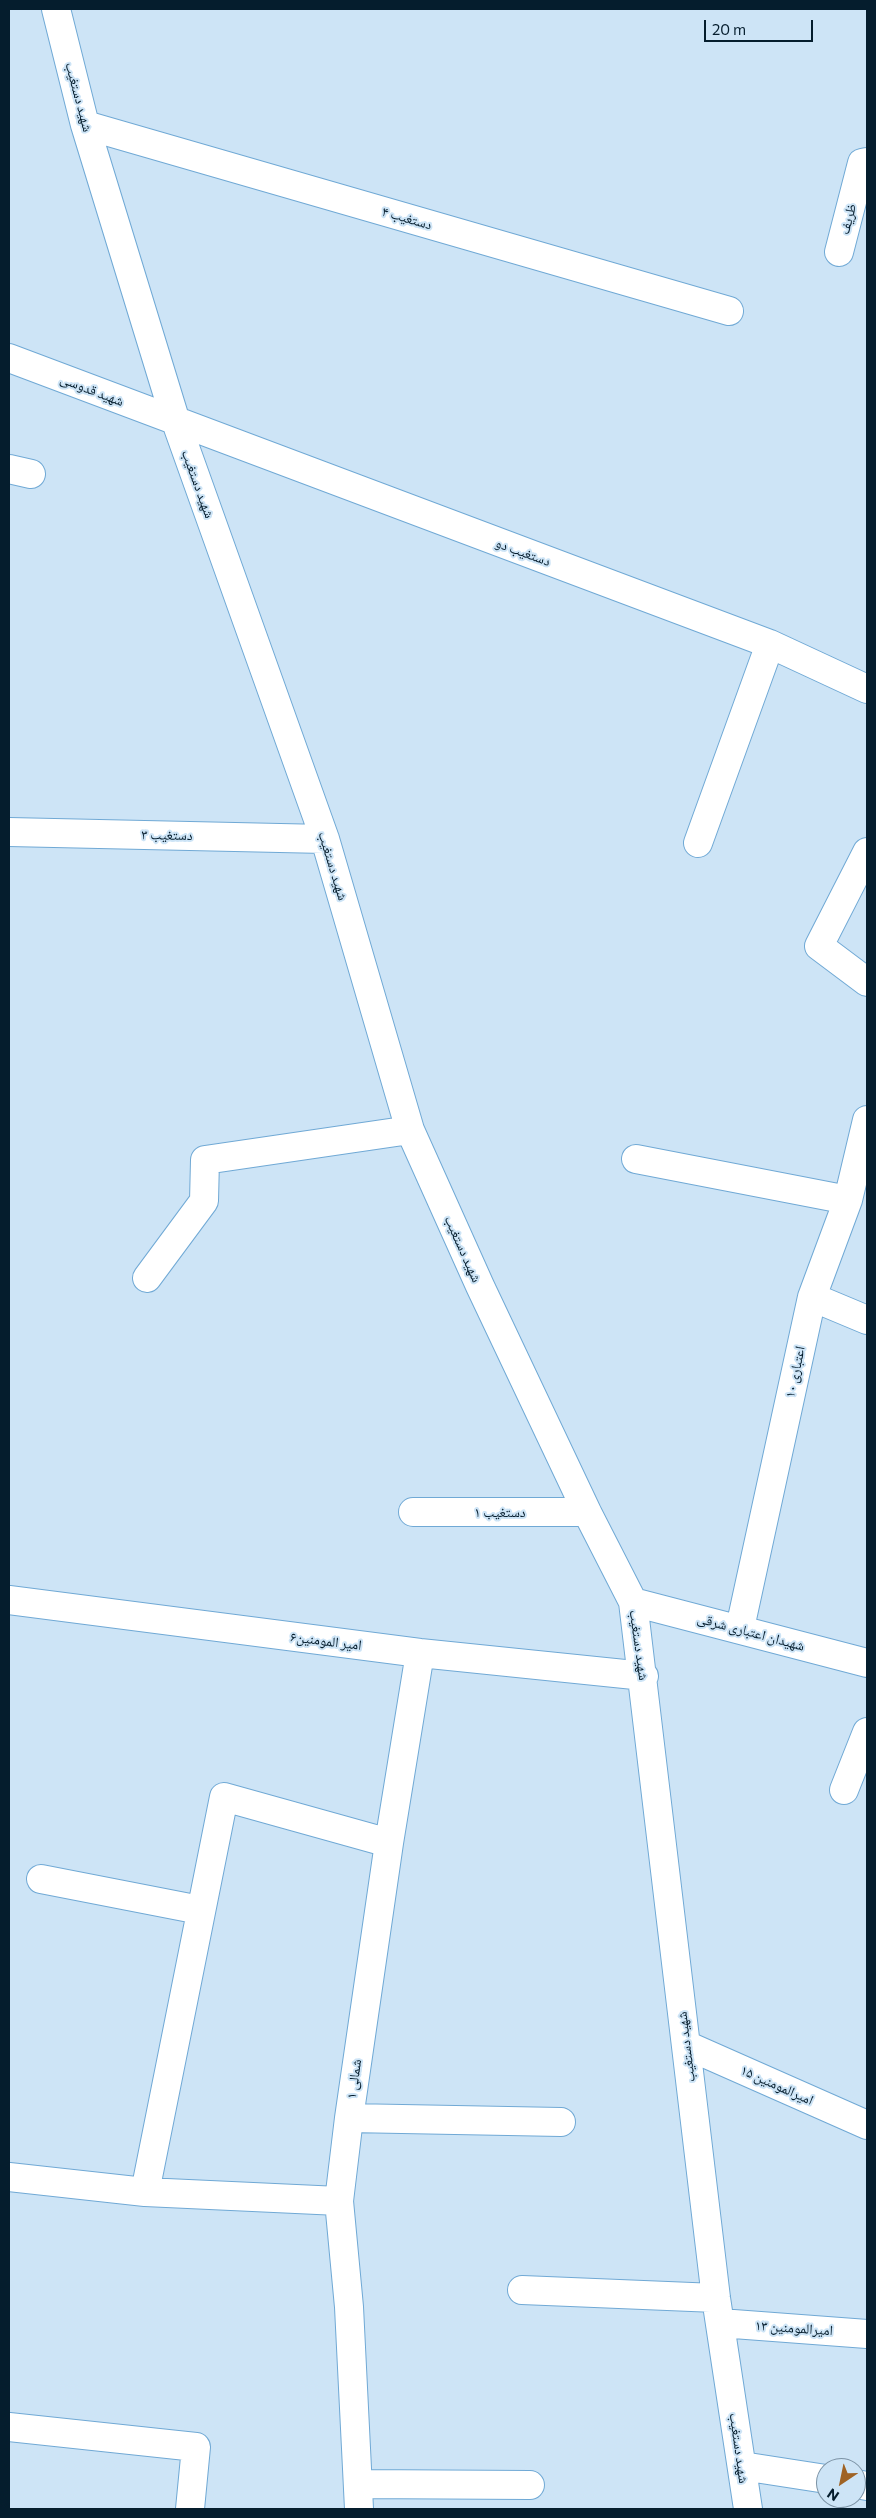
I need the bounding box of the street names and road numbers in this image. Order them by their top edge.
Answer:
street label: شهید دستغیب [62,60,96,134]
street label: ظریف [836,202,860,236]
street label: دستغیب ۴ [380,203,434,233]
street label: شهید قدوسی [58,370,126,410]
street label: شهید دستغیب [178,448,218,520]
street label: دستغیب دو [493,534,553,570]
street label: دستغیب ۳ [141,826,193,844]
street label: شهید دستغیب [315,829,351,903]
street label: شهید دستغیب [441,1213,485,1285]
street label: اعتباری ۱۰ [781,1345,809,1399]
street label: دستغیب ۱ [474,1504,526,1520]
street label: شهید دستغیب [626,1609,652,1681]
street label: شهیدان اعتباری شرقی [695,1610,807,1654]
street label: امیر المومنین۶ [289,1628,363,1654]
street label: شهید دستغیب [673,2011,699,2083]
street label: شمالی ۱ [343,2058,365,2100]
street label: امیرالمومنین ۱۵ [738,2061,816,2109]
street label: امیرالمومنین ۱۳ [755,2317,833,2339]
street label: شهید دستغیب [726,2412,752,2484]

